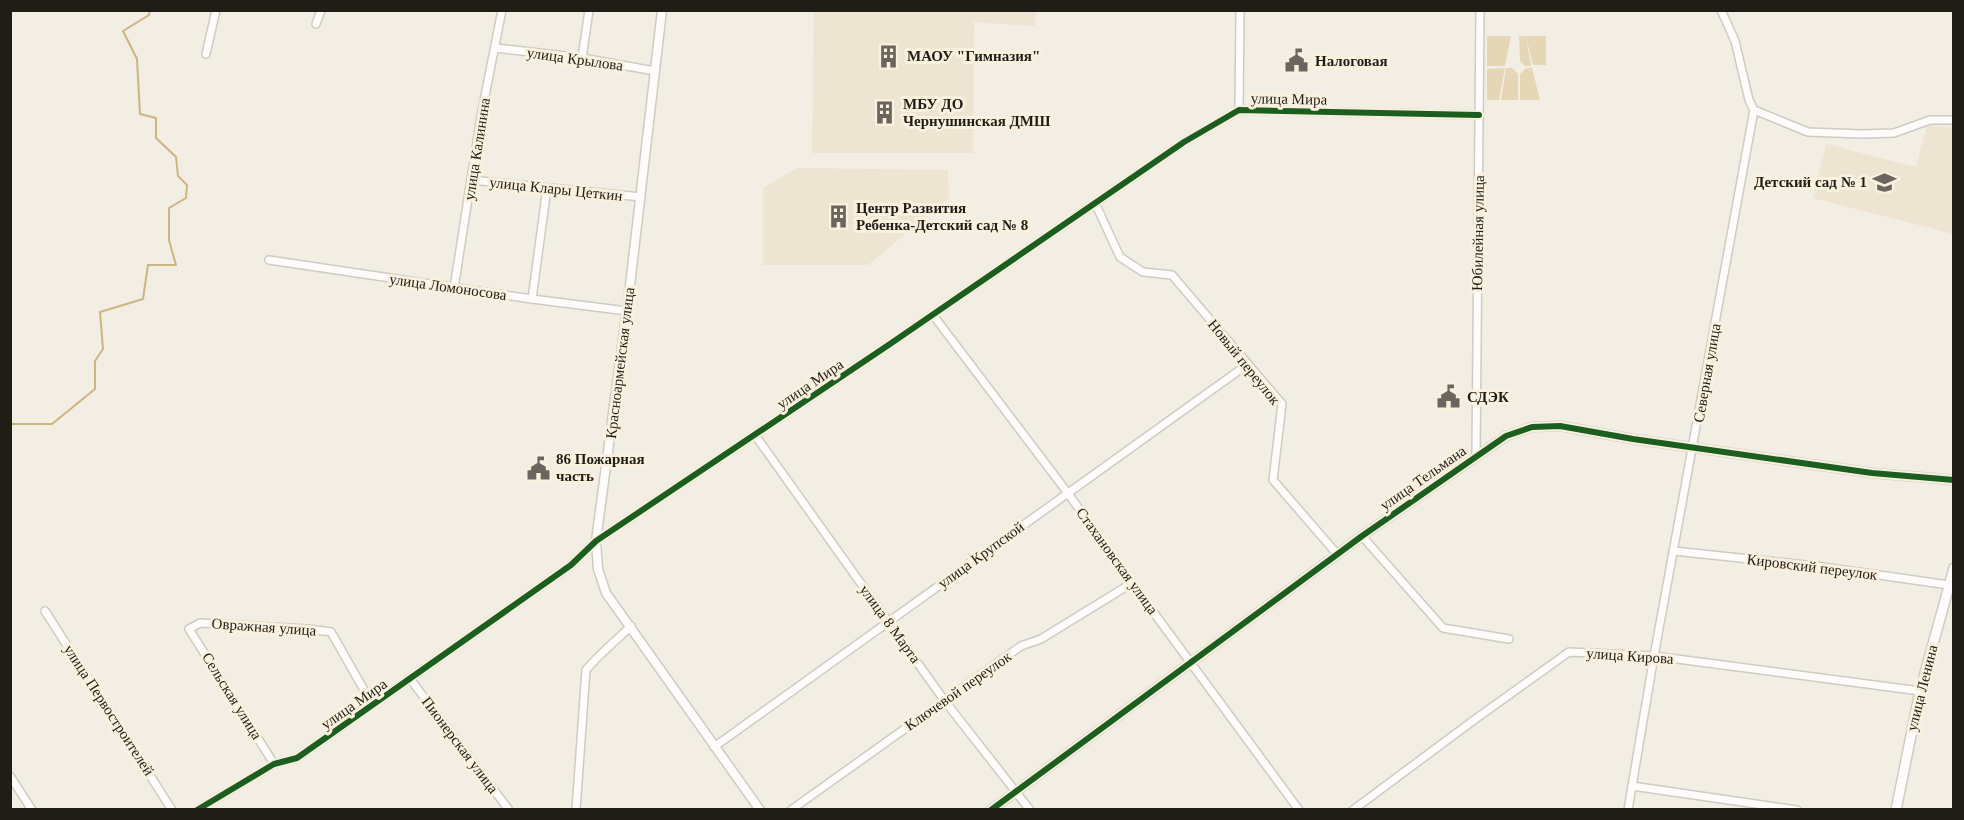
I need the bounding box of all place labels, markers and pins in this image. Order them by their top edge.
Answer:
building icon: МАОУ "Гимназия" [876,43,902,69]
place label: МАОУ "Гимназия" [907,48,1040,64]
public building icon: Налоговая [1284,48,1310,74]
place label: Налоговая [1315,53,1388,69]
place label: МБУ ДО Чернушинская ДМШ [903,96,1051,129]
building icon: МБУ ДО Чернушинская ДМШ [872,100,898,126]
school or university icon: Детский сад № 1 [1872,169,1898,195]
place label: Детский сад № 1 [1754,174,1867,190]
place label: Центр Развития Ребенка-Детский сад № 8 [856,200,1028,233]
building icon: Центр Развития Ребенка-Детский сад № 8 [825,204,851,230]
public building icon: СДЭК [1436,384,1462,410]
place label: СДЭК [1467,389,1509,405]
place label: 86 Пожарная часть [556,451,645,484]
public building icon: 86 Пожарная часть [525,455,551,481]

